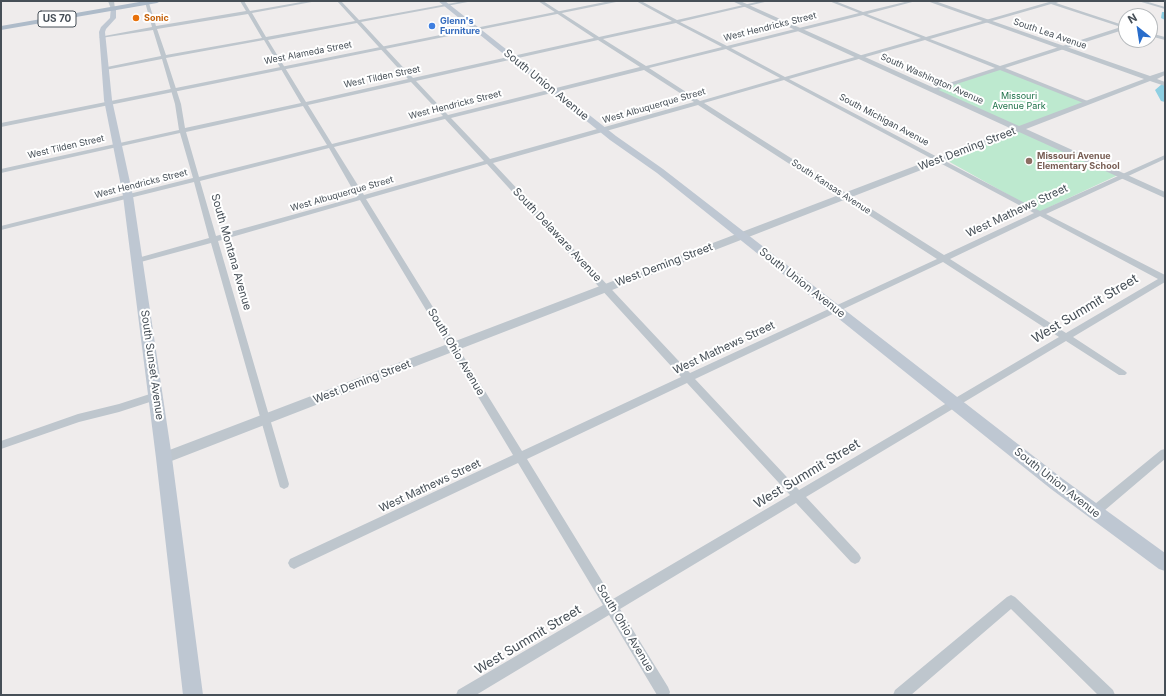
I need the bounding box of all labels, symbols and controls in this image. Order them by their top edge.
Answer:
north arrow [1118,8,1158,48]
street label: West Hendricks Street [723,10,817,44]
text: N [1125,10,1140,27]
road number: US 70 [38,11,76,27]
marker: Sonic [131,13,141,23]
place label: Sonic [144,13,169,23]
place label: Glenn's Furniture [440,16,480,37]
street label: South Lea Avenue [1012,16,1088,52]
marker: Glenn's Furniture [427,21,437,31]
street label: West Alameda Street [263,39,353,67]
street label: South Union Avenue [501,47,591,123]
street label: South Washington Avenue [879,51,985,107]
street label: West Tilden Street [343,64,421,90]
street label: West Albuquerque Street [601,86,707,126]
street label: West Hendricks Street [408,88,502,122]
park label: Missouri Avenue Park [992,91,1046,112]
street label: South Michigan Avenue [837,92,931,148]
street label: West Deming Street [916,124,1018,174]
street label: West Tilden Street [27,133,105,161]
place label: Missouri Avenue Elementary School [1037,151,1120,172]
marker: Missouri Avenue Elementary School [1024,156,1034,166]
street label: South Kansas Avenue [789,157,873,217]
street label: West Hendricks Street [94,167,188,201]
street label: West Albuquerque Street [289,174,395,214]
street label: West Mathews Street [964,182,1070,240]
street label: South Delaware Avenue [510,185,604,285]
street label: South Montana Avenue [208,192,254,312]
street label: West Deming Street [613,240,715,290]
street label: South Union Avenue [756,245,848,321]
street label: West Summit Street [1029,271,1141,347]
street label: South Ohio Avenue [425,306,487,398]
street label: South Sunset Avenue [138,309,166,421]
street label: West Mathews Street [671,319,777,377]
street label: West Deming Street [311,357,413,407]
street label: West Summit Street [751,436,863,512]
street label: South Union Avenue [1011,445,1103,521]
street label: West Mathews Street [377,457,483,515]
street label: South Ohio Avenue [594,582,656,674]
street label: West Summit Street [472,602,584,678]

